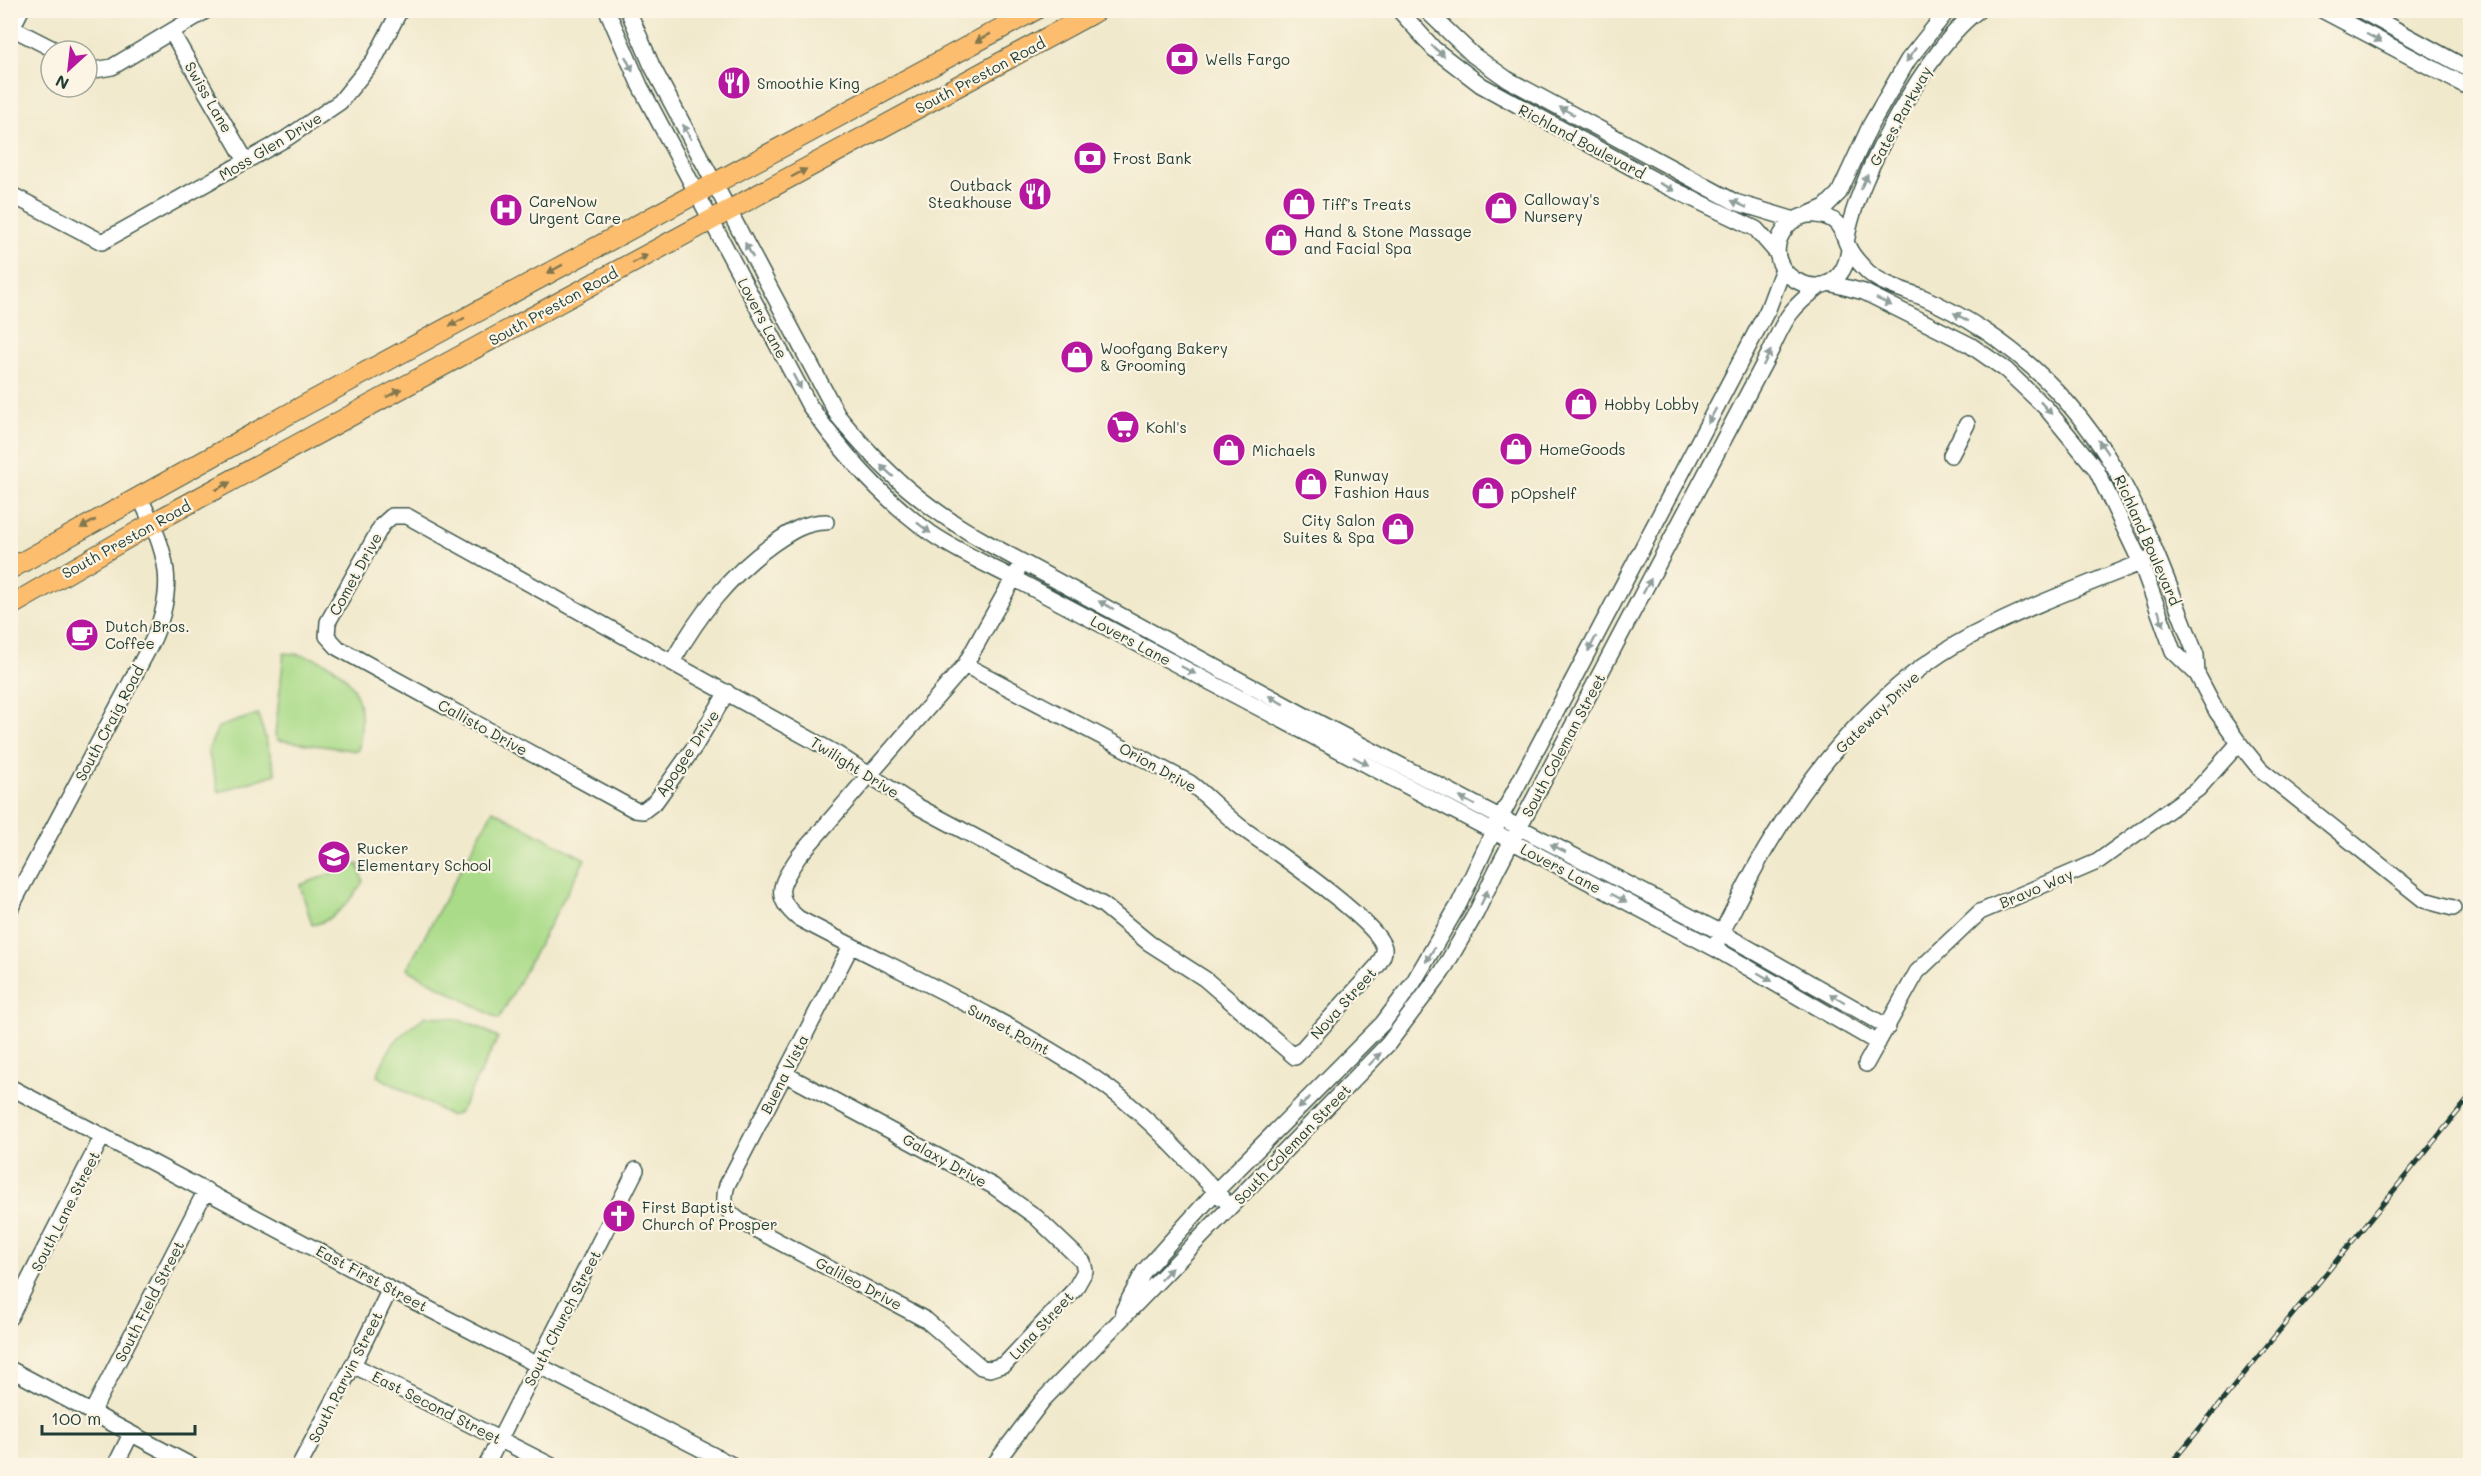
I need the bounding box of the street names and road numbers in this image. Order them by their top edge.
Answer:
street label: South Preston Road [911,32,1049,118]
street label: Swiss Lane [181,58,237,136]
street label: Gates Parkway [1864,62,1936,170]
street label: Richland Boulevard [1515,99,1649,183]
street label: Moss Glen Drive [215,107,325,185]
street label: South Preston Road [485,262,621,350]
street label: Lovers Lane [733,274,793,362]
street label: Richland Boulevard [2110,472,2186,608]
street label: South Preston Road [58,495,194,583]
street label: Comet Drive [324,529,386,619]
street label: Lovers Lane [1087,610,1175,670]
street label: South Craig Road [70,662,148,784]
street label: Gateway Drive [1831,667,1923,757]
street label: South Coleman Street [1517,670,1609,820]
street label: Callisto Drive [435,694,531,760]
street label: Apogee Drive [651,706,723,800]
street label: Twilight Drive [807,732,903,802]
street label: Orion Drive [1116,737,1200,797]
street label: Lovers Lane [1517,838,1605,898]
street label: Bravo Way [1996,863,2076,912]
street label: Nova Street [1306,963,1380,1043]
street label: Sunset Point [964,999,1054,1059]
street label: Buena Vista [755,1031,813,1117]
street label: South Coleman Street [1229,1079,1355,1209]
street label: Galaxy Drive [899,1129,991,1191]
street label: South Lane Street [26,1147,104,1275]
street label: South Field Street [110,1237,188,1365]
street label: East First Street [313,1240,431,1316]
street label: South Church Street [519,1247,605,1389]
street label: Galileo Drive [812,1252,906,1314]
street label: Luna Street [1004,1287,1078,1363]
street label: South Parvin Street [303,1308,387,1446]
street label: East Second Street [369,1366,505,1448]

